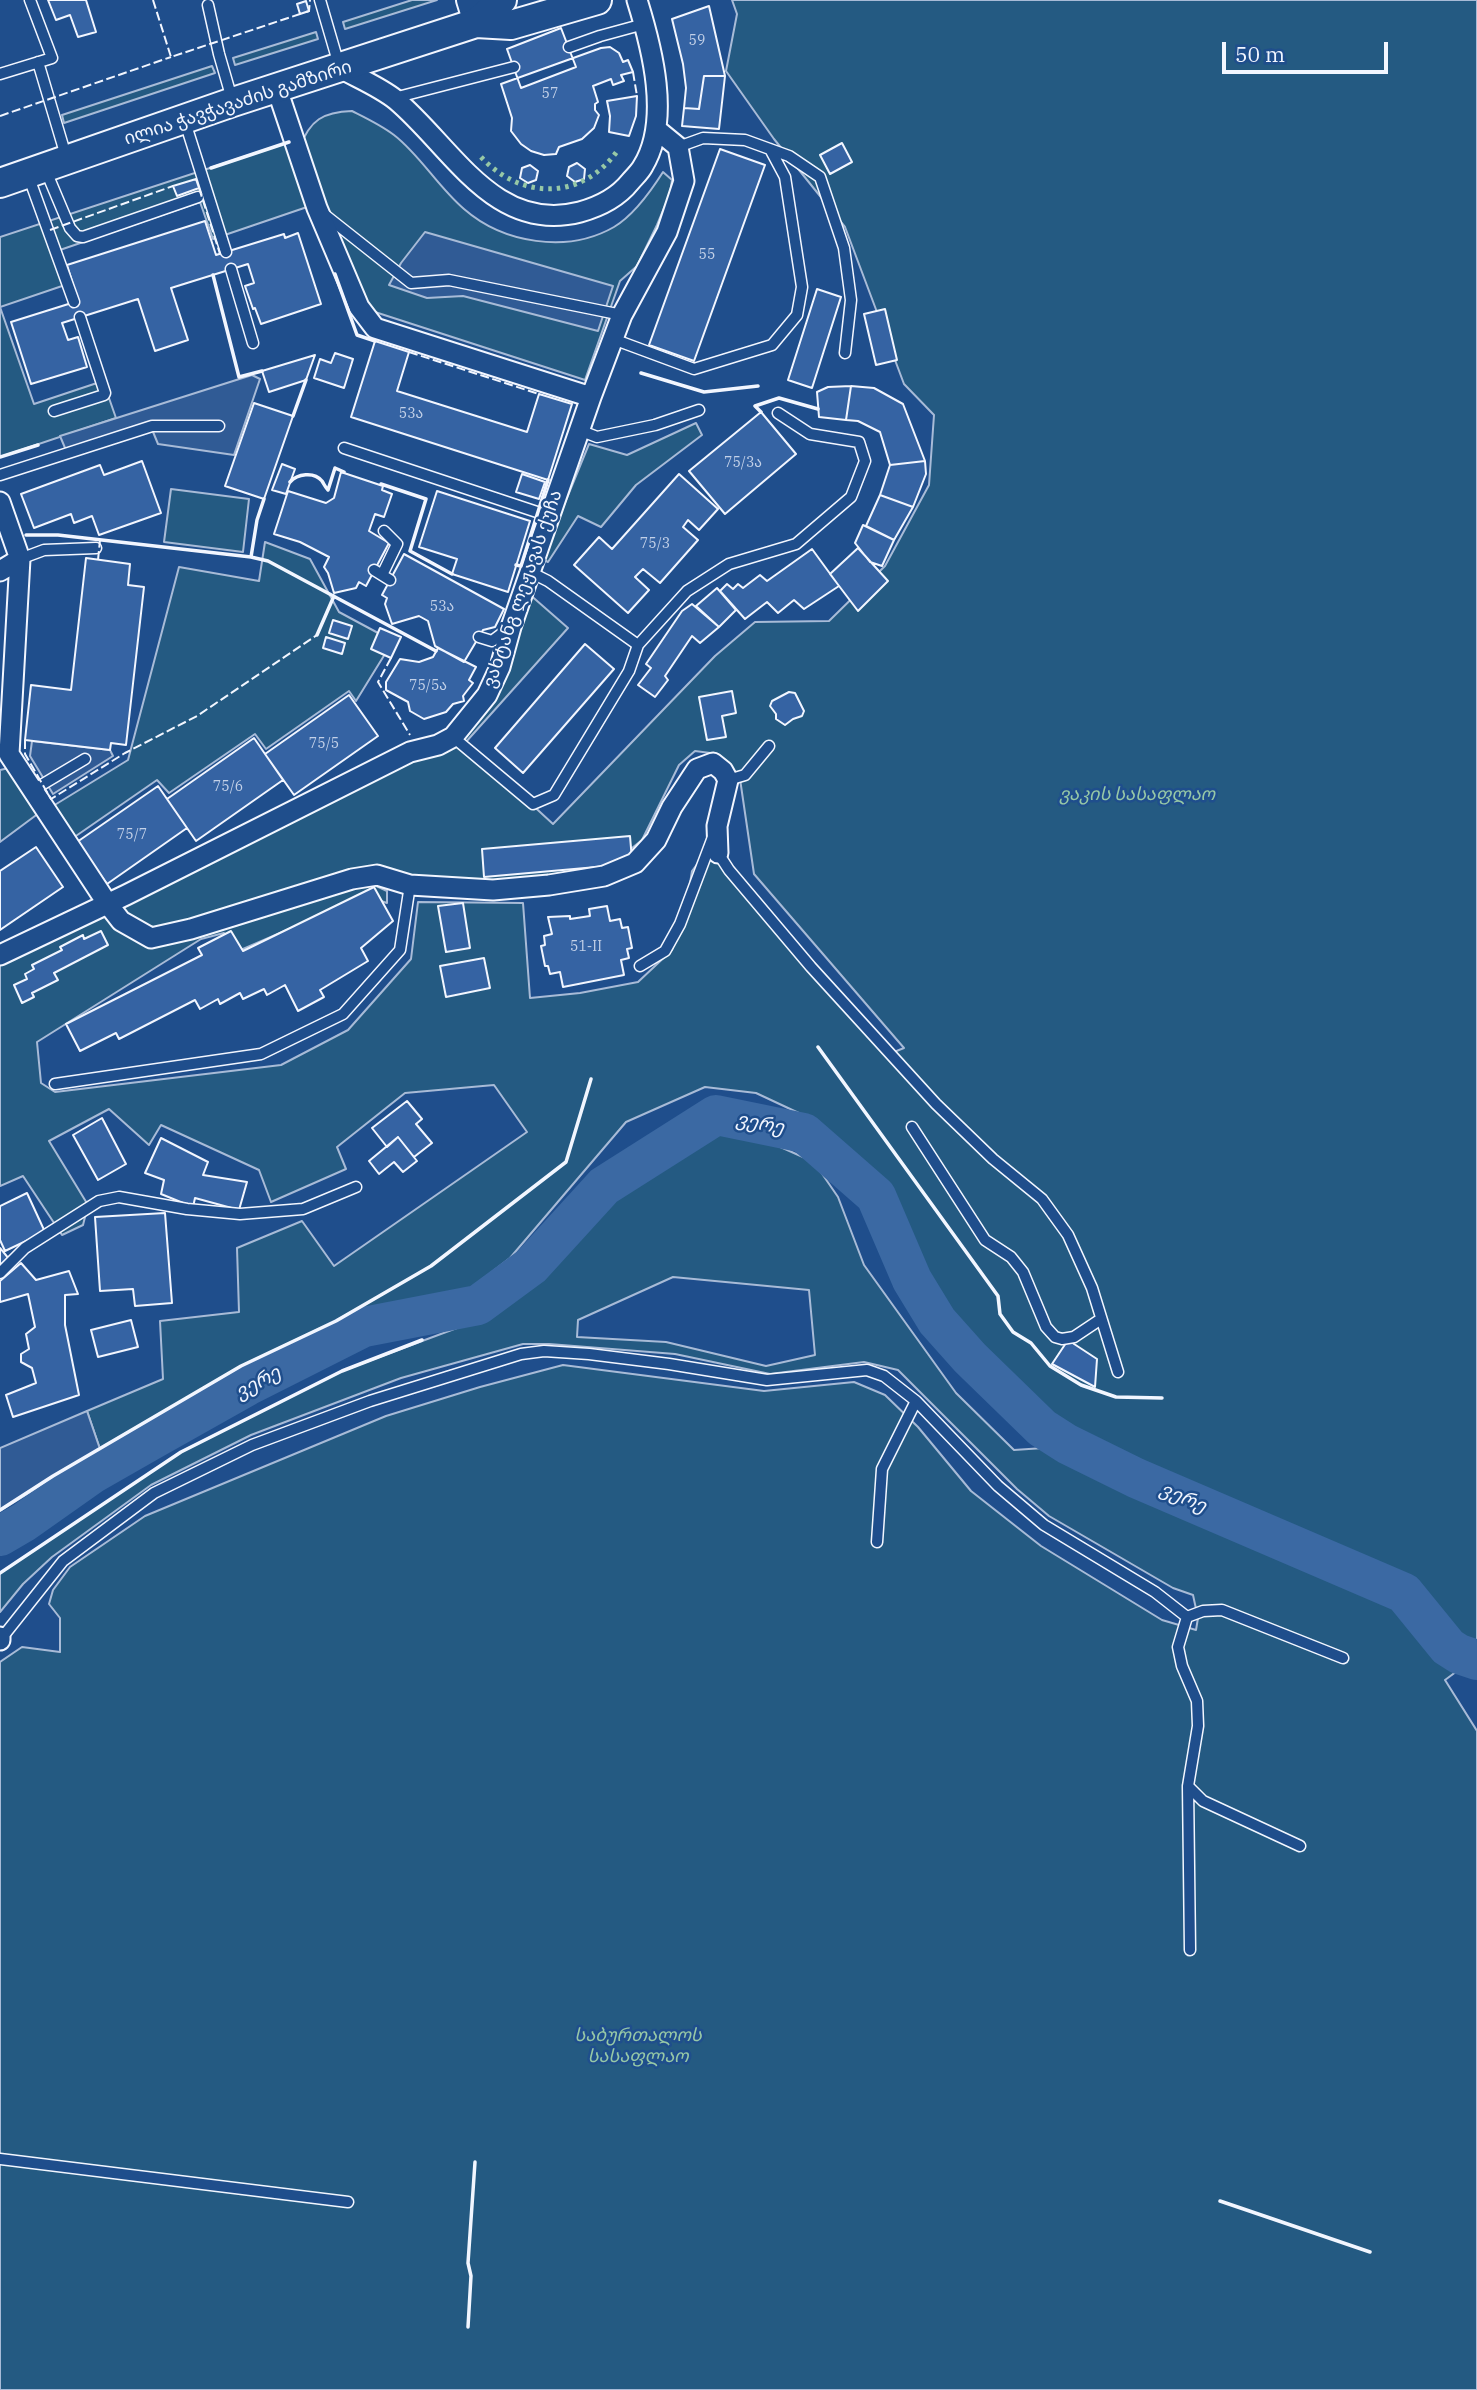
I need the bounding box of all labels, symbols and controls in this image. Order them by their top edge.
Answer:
scale bar [1225,28,1391,72]
house number: 59 [689,33,705,49]
text: 50 m [1235,40,1285,68]
street label: ილია ჭავჭავაძის გამზირი [122,56,354,150]
house number: 57 [542,86,558,102]
house number: 55 [699,247,715,263]
house number: 53ა [399,406,423,422]
house number: 75/3ა [724,455,762,471]
street label: ვახტანგ ლეჟავას ქუჩა [479,487,567,691]
house number: 75/3 [640,536,670,552]
house number: 53ა [430,599,454,615]
house number: 75/5ა [409,678,447,694]
house number: 75/5 [309,736,339,752]
house number: 75/6 [213,779,243,795]
park label: ვაკის სასაფლაო [1059,784,1215,806]
house number: 75/7 [117,827,147,843]
house number: 51-II [570,939,602,955]
water label: ვერე [734,1108,786,1140]
water label: ვერე [231,1362,285,1404]
water label: ვერე [1156,1478,1210,1518]
park label: საბურთალოს სასაფლაო [574,2025,702,2068]

